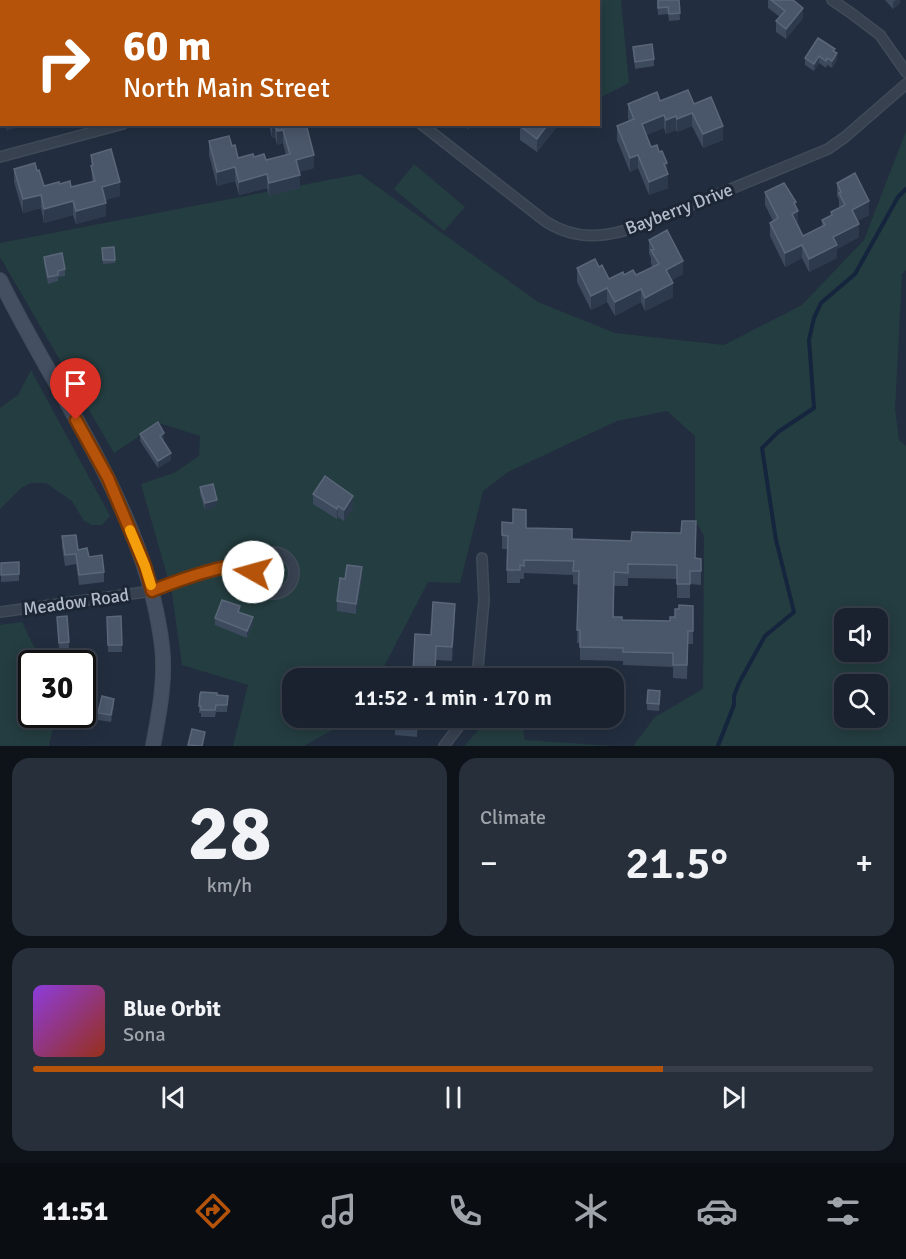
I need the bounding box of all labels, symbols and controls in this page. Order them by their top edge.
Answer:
text: 60 m [123,21,212,72]
icon: right [24,24,102,102]
text: North Main Street [123,72,330,105]
street label: Bayberry Drive [622,178,736,240]
pin [50,358,101,420]
icon: arrive [59,367,92,400]
position arrow [221,540,285,604]
street label: Meadow Road [22,584,130,620]
map controls [834,608,888,728]
button: sound [834,608,888,662]
speed limit sign: 30 [18,650,96,728]
button: search [834,674,888,728]
text: 11:52 · 1 min · 170 m [354,684,552,711]
text: 28 [187,786,272,882]
text: Climate [480,805,546,830]
text: 21.5° [625,836,728,891]
text: − [480,843,498,884]
text: + [855,843,873,884]
text: km/h [207,873,252,898]
text: Blue Orbit [123,995,221,1022]
text: Sona [123,1022,166,1047]
icon: previous [157,1081,190,1114]
icon: pause [437,1081,470,1114]
icon: next [717,1081,750,1114]
icon: directions [192,1190,234,1232]
icon: music [318,1190,360,1232]
icon: phone [444,1190,486,1232]
icon: climate [570,1190,612,1232]
icon: car [696,1190,738,1232]
icon: filters [822,1190,864,1232]
text: 11:51 [42,1195,108,1228]

